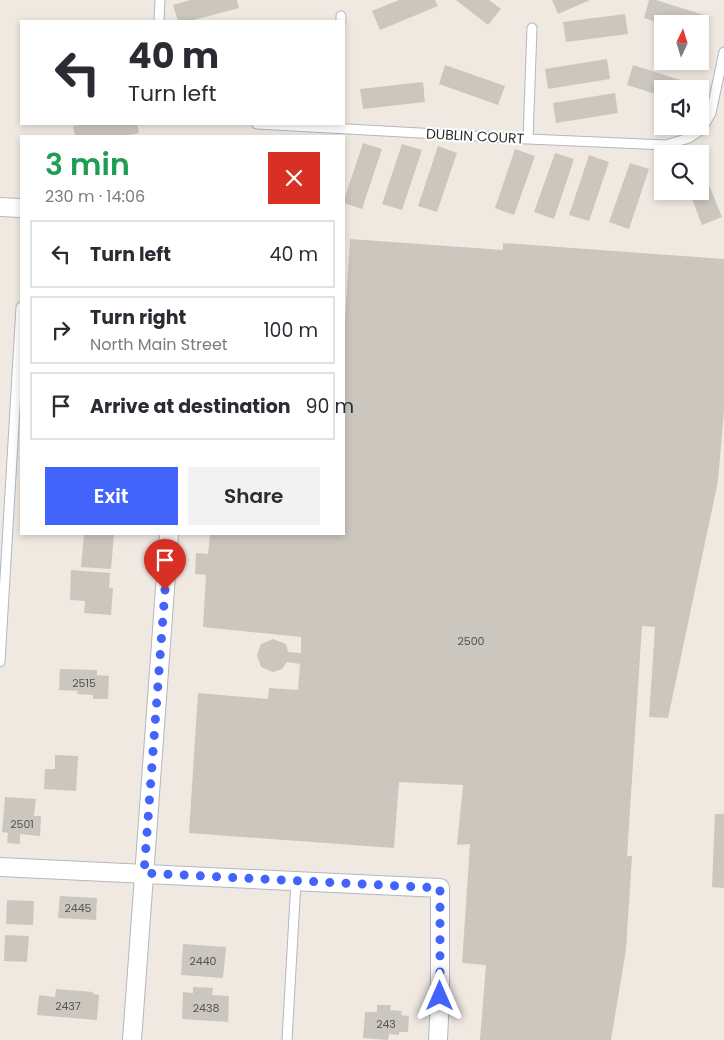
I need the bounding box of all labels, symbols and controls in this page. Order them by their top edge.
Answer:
north arrow [654,15,709,70]
map controls [654,15,709,200]
text: 40 m [128,31,219,80]
icon: left [45,40,110,105]
text: Turn left [128,78,216,109]
button: sound [654,80,709,135]
street label: DUBLIN COURT [425,123,525,149]
text: 3 min [45,143,130,186]
button: search [654,145,709,200]
button: close [268,152,320,204]
text: 230 m · 14:06 [45,185,145,208]
icon: left [47,240,75,268]
text: Turn left [90,241,171,268]
text: 40 m [269,241,318,268]
text: Turn right [90,304,186,331]
icon: right [47,316,75,344]
text: 100 m [263,317,318,344]
text: North Main Street [90,333,228,356]
icon: arrive [47,392,75,420]
text: Arrive at destination [90,393,291,420]
text: 90 m [306,393,354,420]
button: Exit [45,467,178,525]
button: Share [188,467,320,525]
pin [144,539,186,590]
icon: arrive [151,546,179,574]
house number: 2500 [457,633,485,649]
house number: 2515 [72,675,96,691]
house number: 2501 [10,816,34,832]
house number: 2445 [64,900,92,916]
house number: 2440 [189,953,217,969]
position arrow [413,969,465,1021]
house number: 2437 [55,998,81,1014]
house number: 2438 [193,1000,219,1016]
house number: 243 [376,1016,396,1032]

